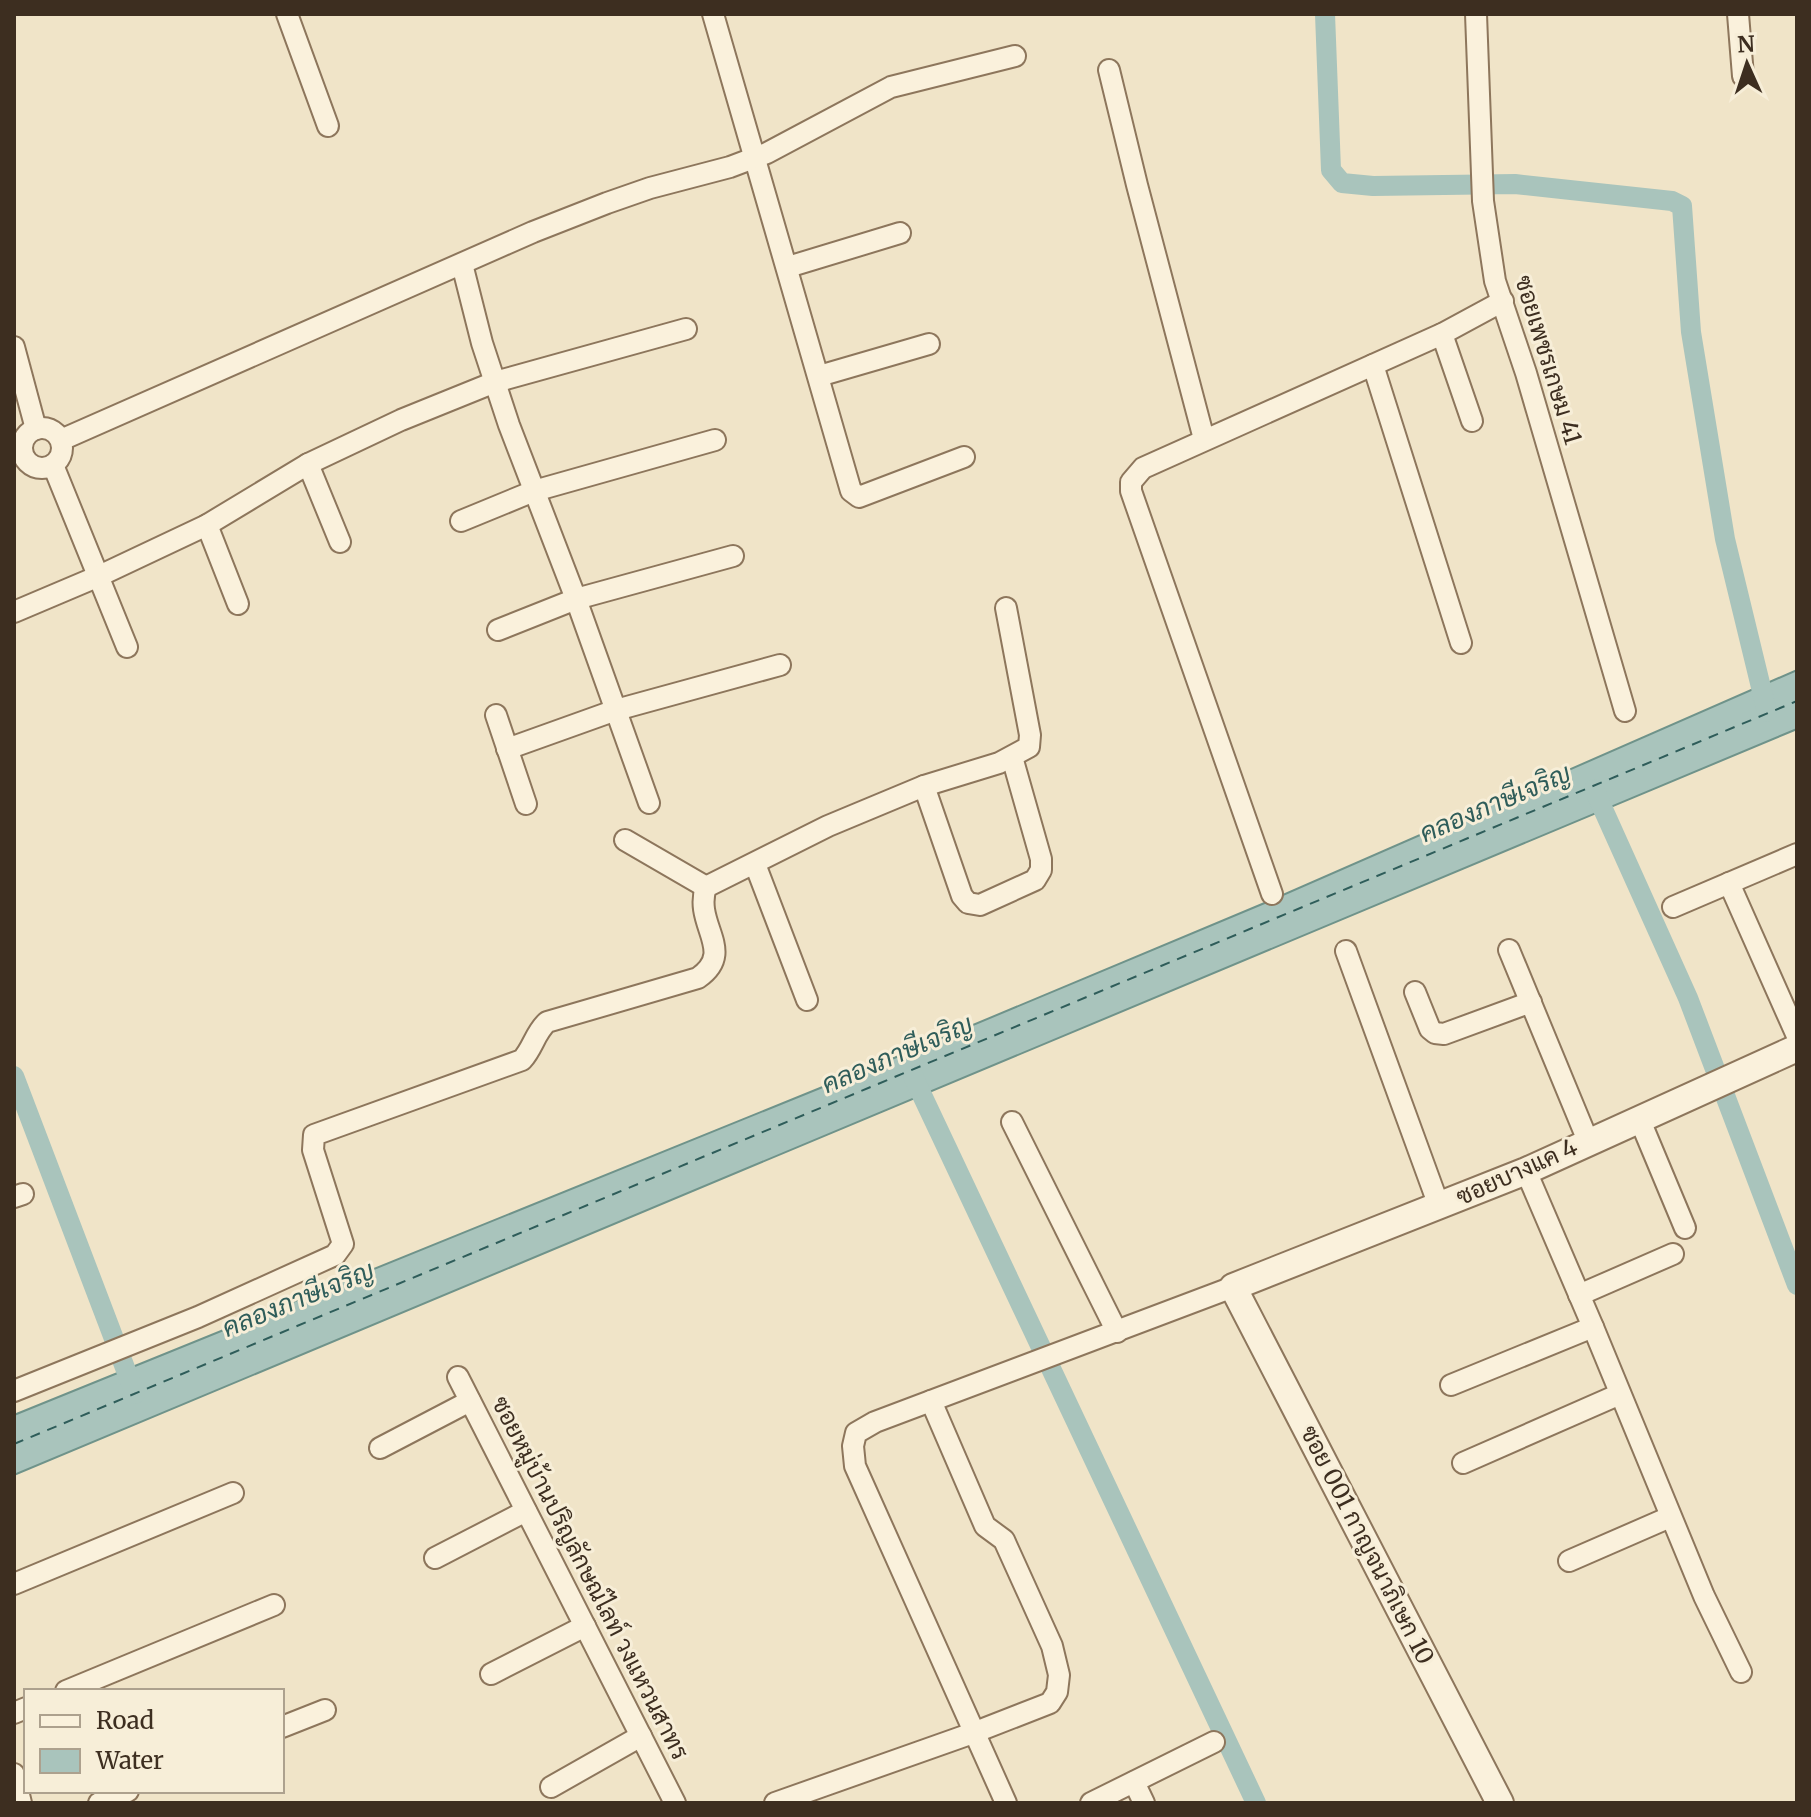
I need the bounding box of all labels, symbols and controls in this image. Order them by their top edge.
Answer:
north arrow [1707,24,1787,104]
text: N [1737,30,1756,58]
street label: ซอยเพชรเกษม 41 [1508,271,1589,448]
water label: คลองภาษีเจริญ [1414,756,1576,849]
water label: คลองภาษีเจริญ [816,1007,978,1100]
street label: ซอยบางแค 4 [1451,1131,1582,1212]
water label: คลองภาษีเจริญ [217,1253,379,1344]
street label: ซอยหมู่บ้านปริญลักษณ์ไลท์ วงแหวนสาทร [483,1391,696,1766]
street label: ซอย 001 กาญจนาภิเษก 10 [1294,1420,1441,1669]
legend [24,1689,284,1793]
text: Road [96,1705,154,1736]
text: Water [95,1745,164,1776]

